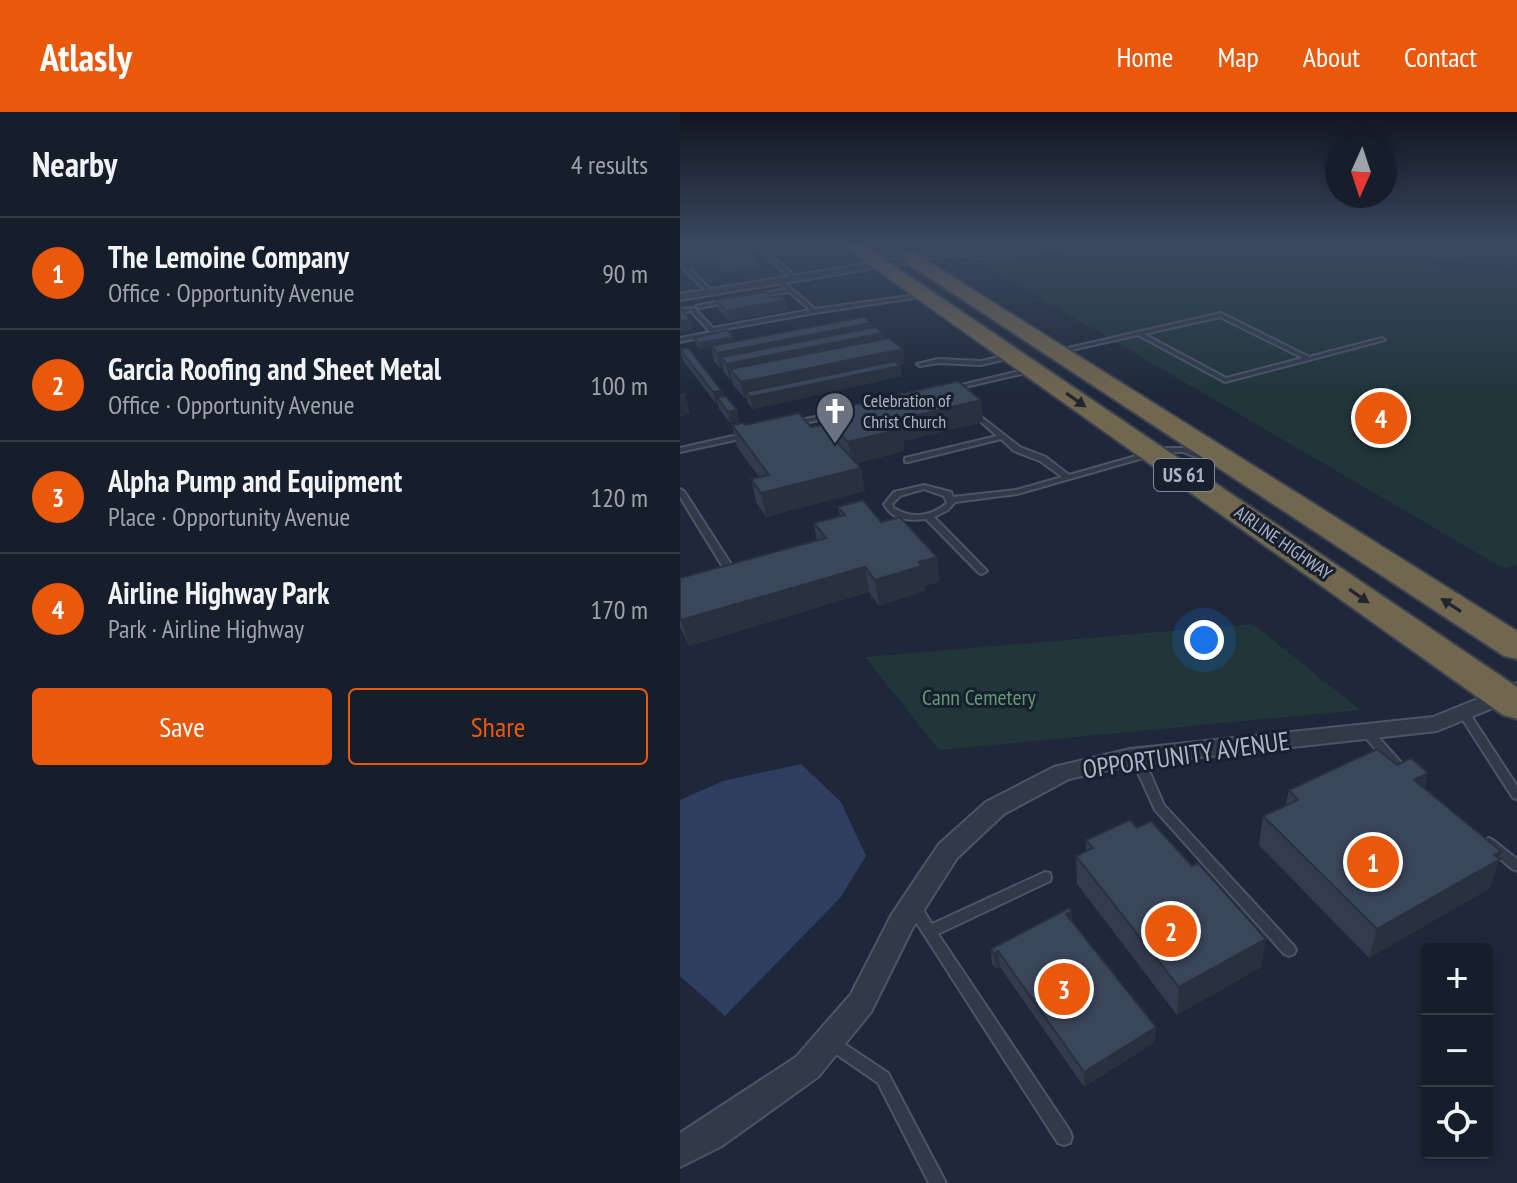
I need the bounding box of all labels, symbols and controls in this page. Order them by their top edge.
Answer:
text: Atlasly [40,32,132,81]
text: Home [1117,38,1173,75]
text: Map [1217,38,1259,75]
text: About [1303,38,1360,75]
text: Contact [1404,38,1477,75]
north arrow [1325,136,1397,208]
text: Nearby [32,142,117,186]
text: 4 results [571,148,648,181]
text: The Lemoine Company [108,237,349,276]
text: 1 [52,257,64,290]
text: 90 m [602,257,648,290]
text: Office · Opportunity Avenue [108,276,354,309]
text: Garcia Roofing and Sheet Metal [108,349,441,388]
text: 2 [52,369,64,402]
text: 100 m [590,369,648,402]
text: Office · Opportunity Avenue [108,388,354,421]
pin: 4 [1355,388,1407,448]
place label: Celebration of Christ Church [863,389,952,433]
church icon: Celebration of Christ Church [814,390,856,445]
one-way arrow [1066,392,1087,407]
road number: US 61 [1154,459,1214,491]
text: Alpha Pump and Equipment [108,461,402,500]
text: 3 [52,481,64,514]
text: 120 m [590,481,648,514]
text: Place · Opportunity Avenue [108,500,350,533]
street label: AIRLINE HIGHWAY [1230,501,1337,585]
text: Airline Highway Park [108,573,329,612]
one-way arrow [1349,588,1370,603]
text: 4 [52,593,64,626]
text: 170 m [590,593,648,626]
one-way arrow [1441,598,1462,613]
text: Park · Airline Highway [108,612,304,645]
your location [1184,620,1224,660]
park label: Cann Cemetery [922,683,1037,711]
button: Save [32,688,332,765]
button: Share [348,688,648,765]
street label: OPPORTUNITY AVENUE [1080,724,1291,785]
pin: 1 [1347,832,1399,892]
pin: 2 [1145,901,1197,961]
map controls [1421,943,1493,1159]
button: + [1421,943,1493,1015]
pin: 3 [1038,959,1090,1019]
button: − [1421,1015,1493,1087]
button: locate [1421,1087,1493,1159]

